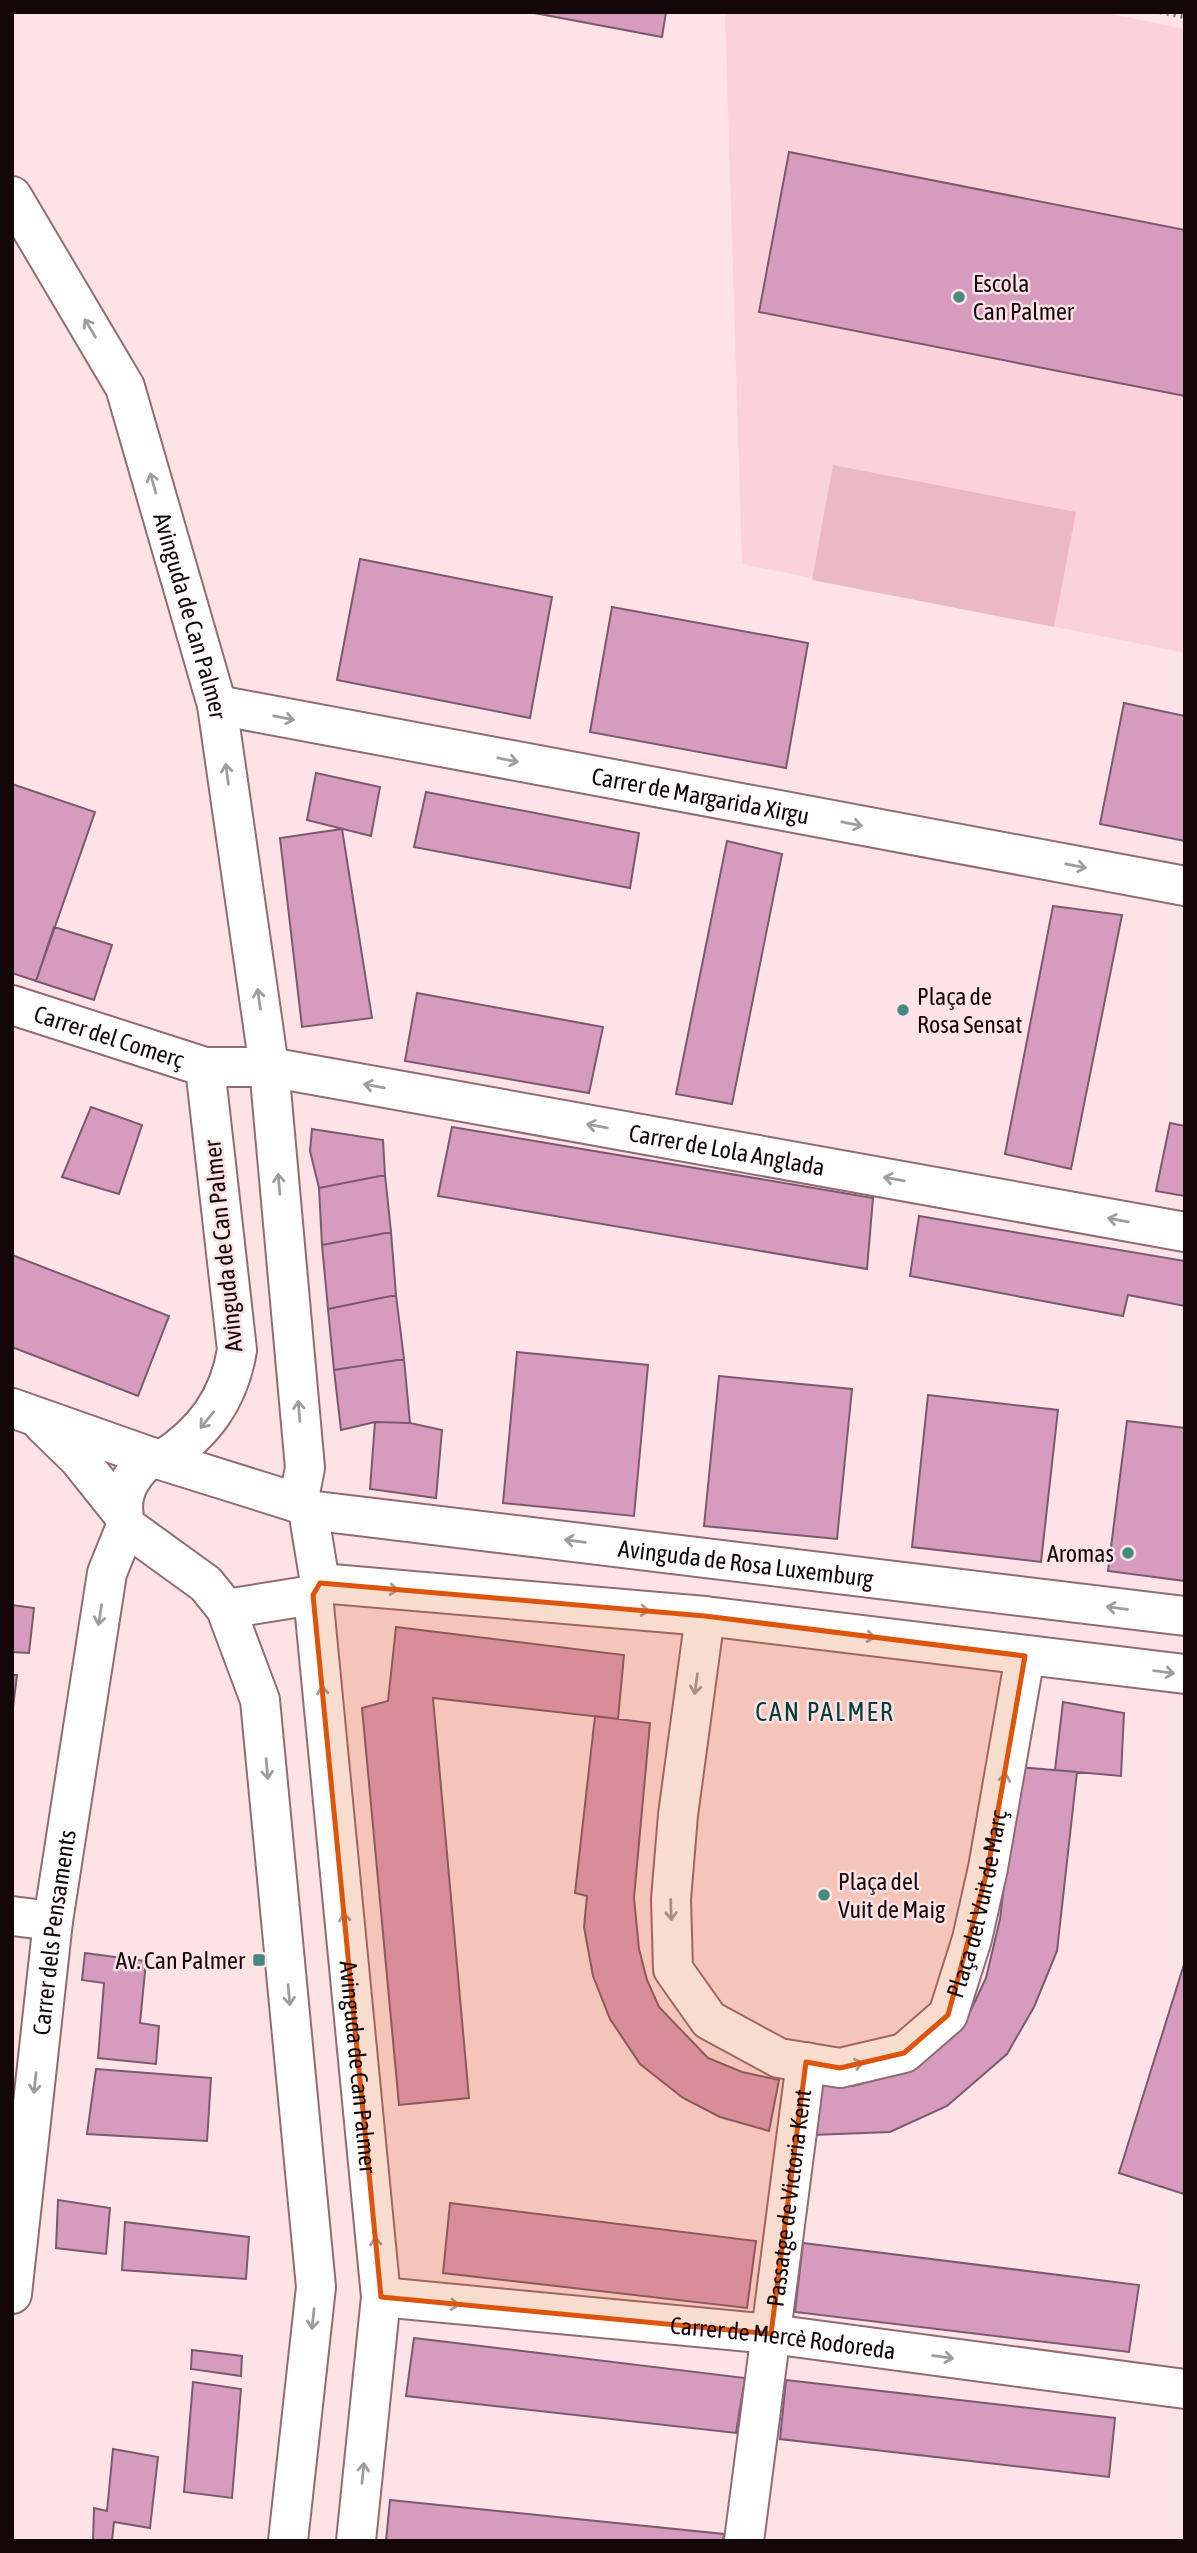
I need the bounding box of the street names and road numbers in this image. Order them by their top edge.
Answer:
street label: Avinguda de Can Palmer [149,510,232,721]
street label: Carrer de Margarida Xirgu [590,762,812,829]
street label: Carrer del Comerç [31,1000,187,1073]
street label: Carrer de Lola Anglada [627,1119,827,1180]
street label: Avinguda de Can Palmer [198,1138,248,1353]
street label: Avinguda de Rosa Luxemburg [617,1534,876,1592]
street label: Plaça del Vuit de Març [941,1808,1011,2001]
street label: Carrer dels Pensaments [27,1828,80,2036]
street label: Avinguda de Can Palmer [335,1959,383,2175]
street label: Passatge de Victoria Kent [761,2087,816,2308]
street label: Carrer de Mercè Rodoreda [669,2311,897,2364]

